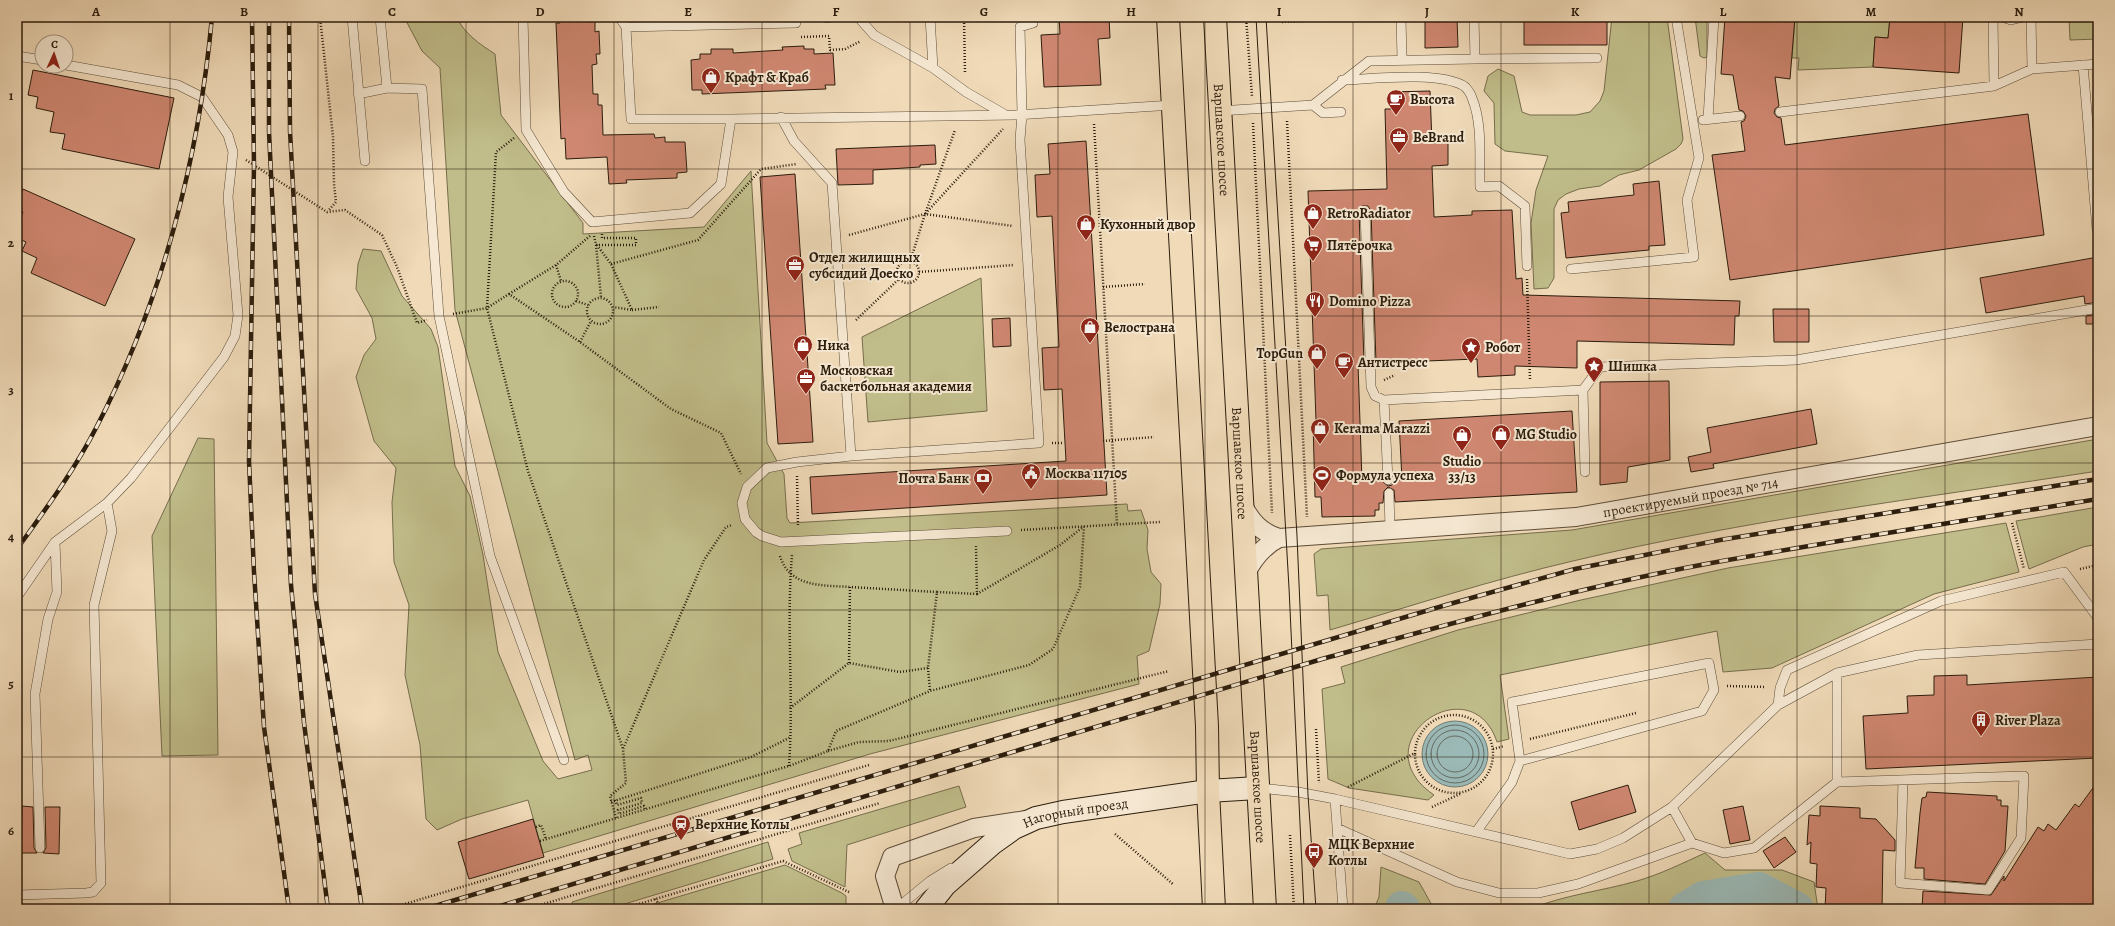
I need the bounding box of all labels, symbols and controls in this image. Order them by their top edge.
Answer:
text: A [91,3,101,20]
text: B [240,3,248,20]
text: C [388,3,396,20]
text: D [535,3,545,20]
text: E [684,3,692,20]
text: F [833,3,840,20]
text: G [980,3,988,20]
text: H [1126,3,1136,20]
text: I [1277,3,1282,20]
text: J [1425,3,1429,20]
text: K [1571,3,1580,20]
text: L [1720,3,1727,20]
text: M [1866,3,1877,20]
text: N [2014,3,2024,20]
north arrow [34,34,74,74]
text: С [51,37,58,52]
shop icon: Крафт & Краб [700,66,722,94]
place label: Крафт & Краб [725,68,809,87]
street label: Варшавское шоссе [1209,83,1235,197]
text: 1 [9,87,14,104]
cafe icon: Высота [1385,88,1407,116]
place label: Высота [1410,90,1455,109]
office icon: BeBrand [1388,126,1410,154]
place label: BeBrand [1413,128,1465,147]
shop icon: RetroRadiator [1302,202,1324,230]
place label: RetroRadiator [1327,204,1411,223]
shop icon: Кухонный двор [1075,213,1097,241]
place label: Кухонный двор [1100,215,1196,234]
text: 2 [8,234,15,251]
supermarket icon: Пятёрочка [1302,234,1324,262]
place label: Пятёрочка [1327,236,1393,255]
place label: Отдел жилищных субсидий Доеско [809,248,921,283]
office icon: Отдел жилищных субсидий Доеско [784,254,806,282]
restaurant icon: Domino Pizza [1304,290,1326,318]
place label: Domino Pizza [1329,292,1411,311]
shop icon: Велострана [1079,316,1101,344]
place label: Велострана [1104,318,1175,337]
shop icon: Ника [792,334,814,362]
place label: Ника [817,336,850,355]
place icon: Робот [1460,336,1482,364]
place label: Робот [1485,338,1521,357]
shop icon: TopGun [1306,342,1328,370]
place label: TopGun [1257,344,1303,363]
cafe icon: Антистресс [1333,351,1355,379]
place label: Антистресс [1357,353,1428,372]
place icon: Шишка [1583,355,1605,383]
place label: Шишка [1608,357,1657,376]
place label: Московская баскетбольная академия [820,361,972,396]
office icon: Московская баскетбольная академия [795,367,817,395]
text: 3 [8,381,14,398]
street label: Варшавское шоссе [1227,406,1253,520]
shop icon: Kerama Marazzi [1309,417,1331,445]
place label: Kerama Marazzi [1334,419,1430,438]
shop icon: MG Studio [1490,423,1512,451]
shop icon: Studio 33/13 [1451,424,1473,452]
place label: MG Studio [1515,425,1577,444]
place label: Studio 33/13 [1443,452,1481,487]
public building icon: Москва 117105 [1020,462,1042,490]
place label: Москва 117105 [1045,464,1127,483]
sports icon: Формула успеха [1311,464,1333,492]
place label: Формула успеха [1336,466,1435,485]
bank icon: Почта Банк [972,467,994,495]
place label: Почта Банк [898,469,969,488]
street label: проектируемый проезд № 714 [1601,472,1779,522]
text: 4 [8,528,14,545]
text: 5 [8,675,14,692]
building icon: River Plaza [1970,709,1992,737]
place label: River Plaza [1995,711,2061,730]
street label: Варшавское шоссе [1246,730,1271,844]
street label: Нагорный проезд [1019,793,1129,832]
station icon: Верхние Котлы [670,813,692,841]
place label: Верхние Котлы [695,815,790,834]
text: 6 [8,822,14,839]
place label: МЦК Верхние Котлы [1328,835,1415,870]
bus stop icon: МЦК Верхние Котлы [1303,841,1325,869]

